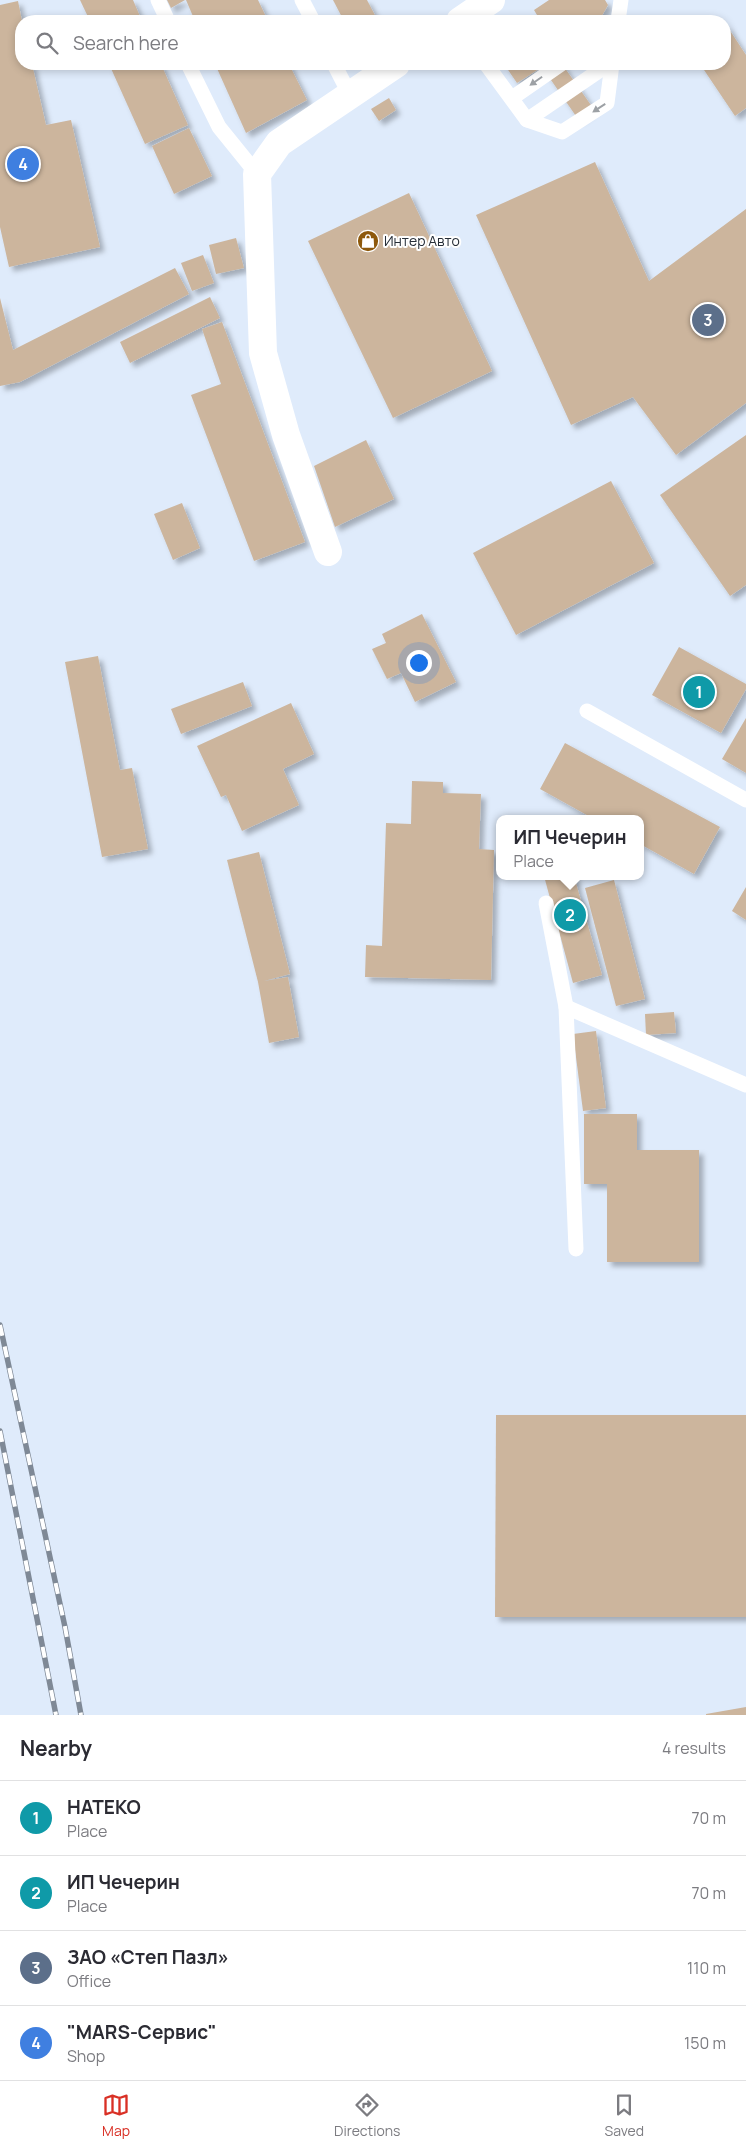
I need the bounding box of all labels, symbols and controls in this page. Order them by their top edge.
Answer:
search box [15,15,731,70]
icon: search [33,29,61,57]
text: Search here [73,30,179,56]
one-way arrow [529,76,543,86]
one-way arrow [592,103,606,113]
pin: 4 [7,145,39,183]
shop icon: Интер Авто [356,229,380,253]
place label: Интер Авто [384,231,460,250]
pin: 3 [692,301,724,339]
your location [406,650,432,676]
pin: 1 [683,673,715,711]
popup [496,815,644,880]
text: ИП Чечерин [514,824,626,850]
text: Place [514,850,554,872]
pin: 2 [554,896,586,934]
text: Nearby [20,1734,92,1762]
text: 4 results [662,1737,726,1759]
text: НАТЕКО [67,1794,141,1820]
text: 1 [32,1807,40,1829]
text: 70 m [691,1807,726,1829]
text: Place [67,1820,107,1842]
text: ИП Чечерин [67,1869,180,1895]
text: 2 [31,1882,41,1904]
text: 70 m [691,1882,726,1904]
text: Place [67,1895,107,1917]
text: ЗАО «Степ Пазл» [67,1944,229,1970]
text: 3 [31,1957,41,1979]
text: 110 m [687,1957,726,1979]
text: Office [67,1970,111,1992]
text: "MARS-Сервис" [67,2019,217,2045]
text: 4 [31,2032,41,2054]
text: 150 m [684,2032,726,2054]
text: Shop [67,2045,105,2067]
tab: Map [102,2091,130,2140]
tab: Directions [334,2091,400,2140]
tab: Saved [605,2091,644,2140]

